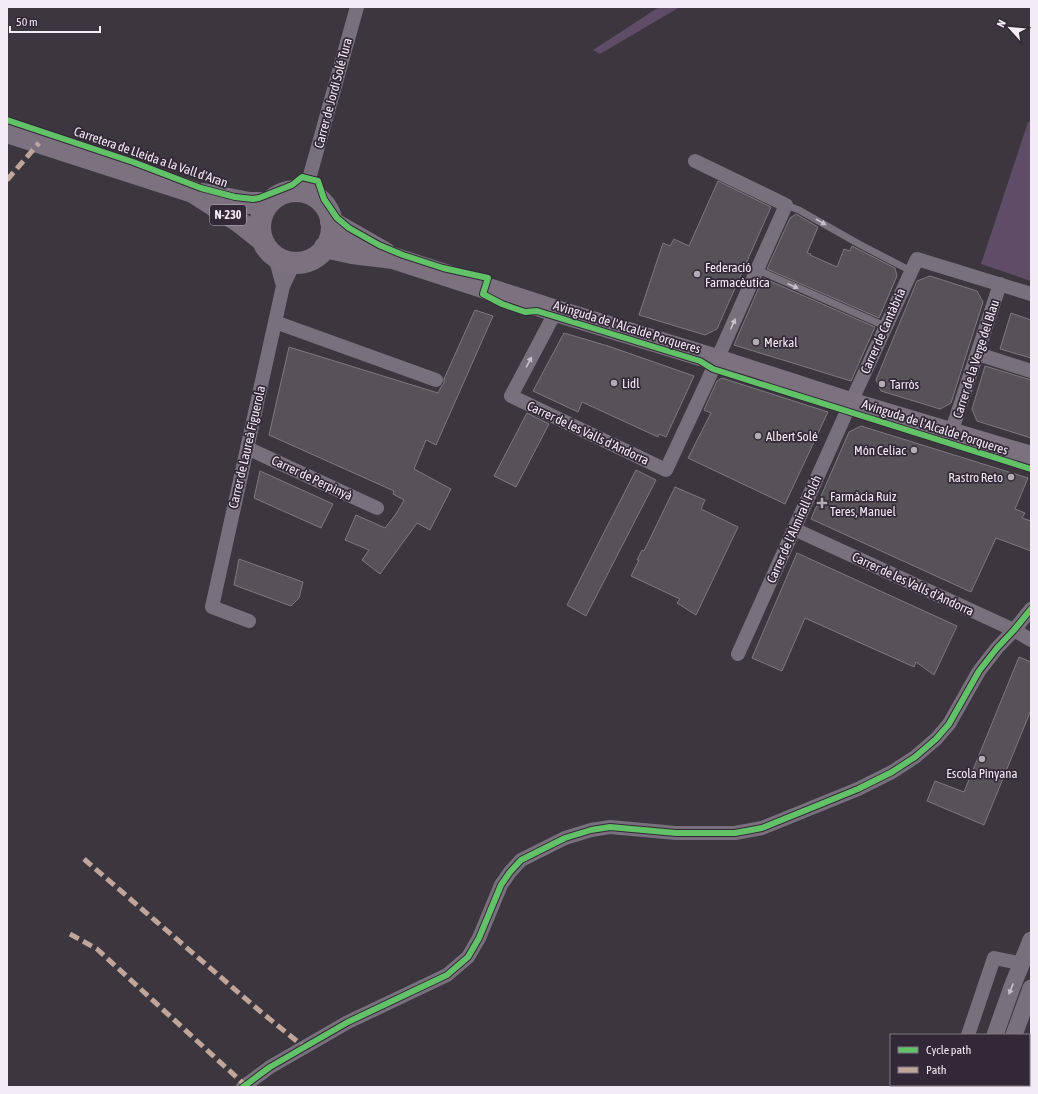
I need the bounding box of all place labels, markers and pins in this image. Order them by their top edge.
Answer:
place label: Federació Farmacèutica [705,260,770,290]
marker: Federació Farmacèutica [692,269,702,279]
place label: Merkal [764,335,798,350]
marker: Merkal [751,337,761,347]
place label: Lidl [622,376,640,391]
place label: Tarròs [890,377,920,392]
marker: Lidl [609,378,619,388]
marker: Tarròs [877,379,887,389]
place label: Albert Solé [766,429,818,444]
marker: Albert Solé [753,431,763,441]
place label: Món Celíac [854,443,906,458]
marker: Món Celíac [909,445,919,455]
place label: Rastro Reto [948,470,1003,485]
marker: Rastro Reto [1006,472,1016,482]
place label: Farmàcia Ruiz Teres, Manuel [830,489,897,519]
marker: Farmàcia Ruiz Teres, Manuel [817,498,827,508]
marker: Escola Pinyana [977,754,987,764]
place label: Escola Pinyana [946,766,1018,781]

